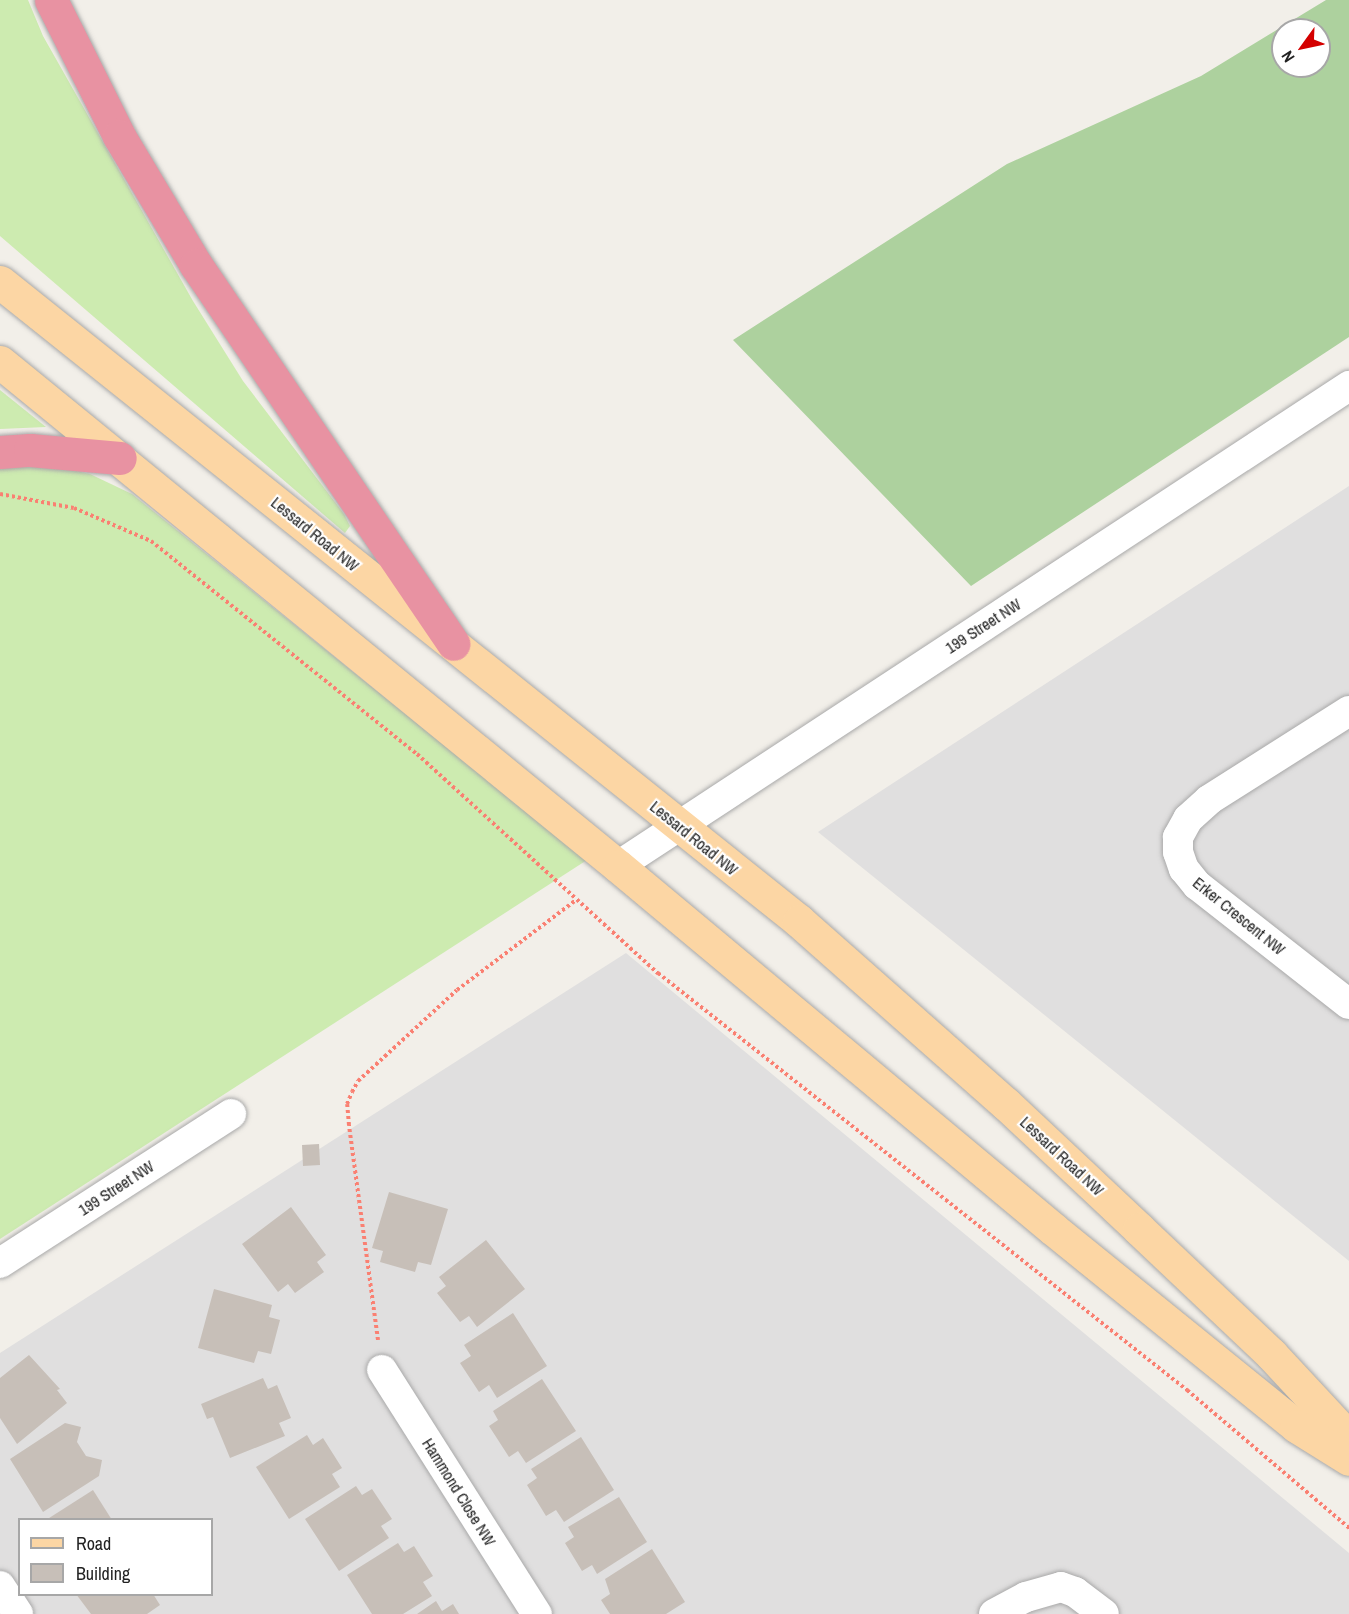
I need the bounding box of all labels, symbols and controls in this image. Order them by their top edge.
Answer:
north arrow [1271,18,1331,78]
text: N [1276,47,1299,67]
street label: Lessard Road NW [267,493,363,575]
street label: 199 Street NW [942,595,1024,657]
street label: Lessard Road NW [646,797,742,879]
street label: Erker Crescent NW [1189,873,1289,959]
street label: Lessard Road NW [1016,1112,1108,1200]
street label: 199 Street NW [75,1157,157,1219]
street label: Hammond Close NW [418,1435,500,1549]
legend [18,1518,213,1596]
text: Road [76,1531,111,1556]
text: Building [76,1561,130,1586]

